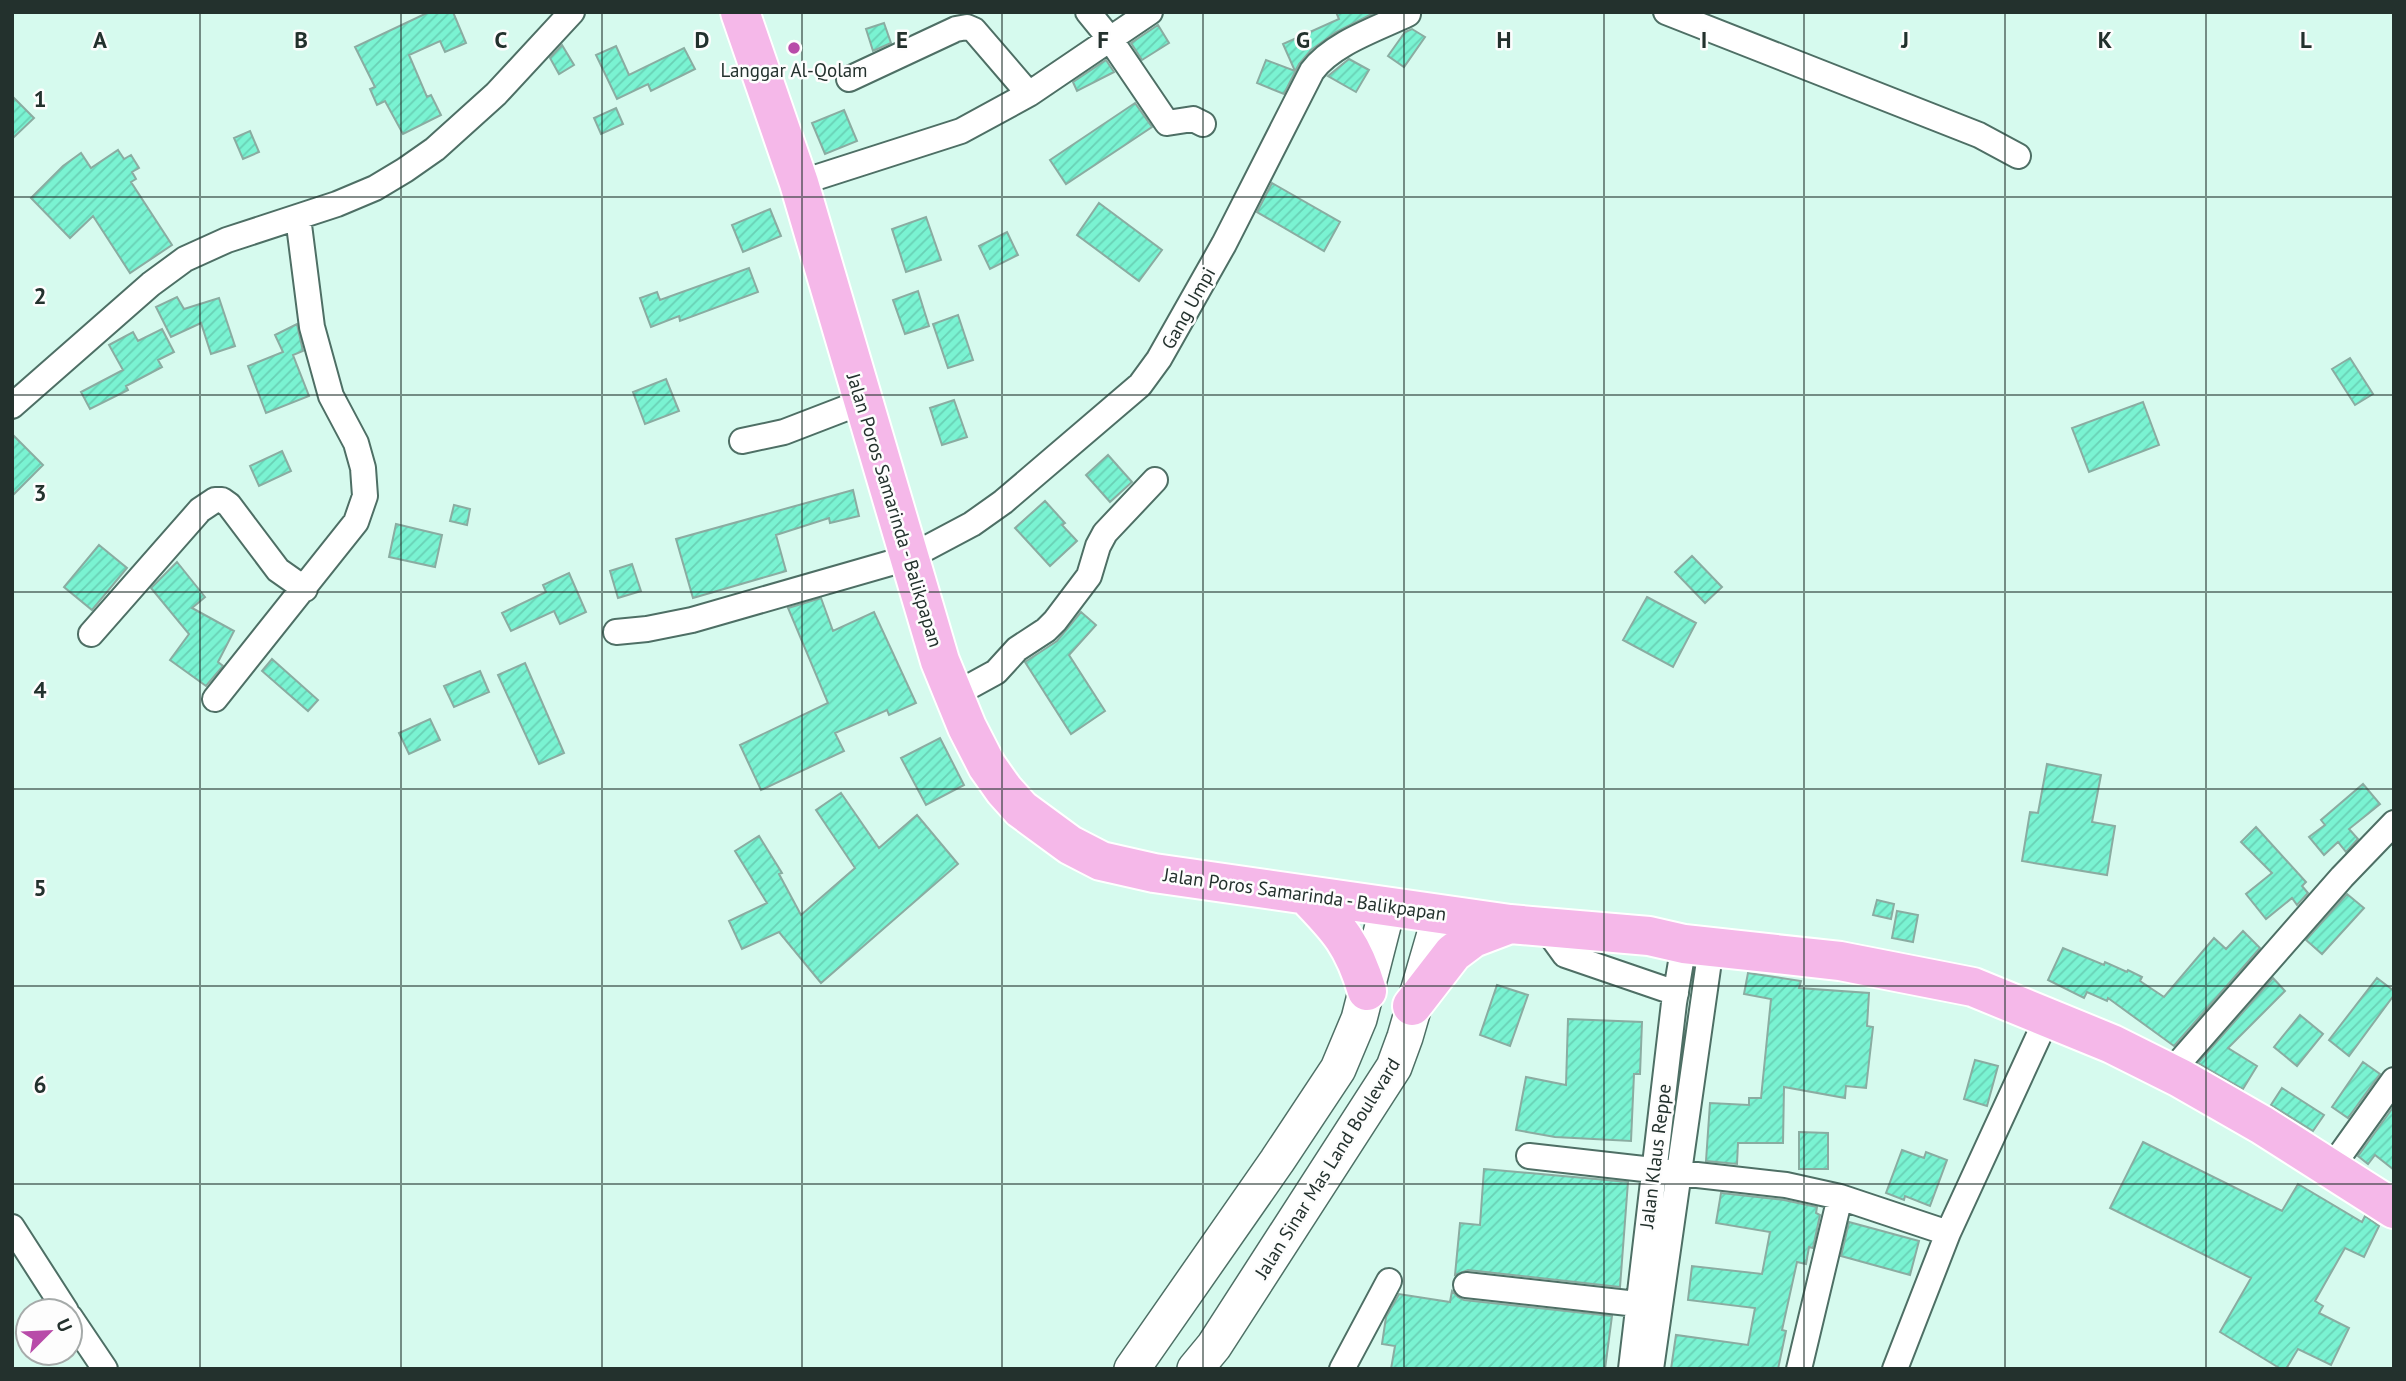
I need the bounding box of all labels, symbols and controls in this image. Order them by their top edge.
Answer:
text: A [93,25,107,54]
text: B [294,25,308,54]
text: C [495,25,508,54]
text: D [695,25,709,54]
text: E [896,25,908,54]
text: F [1097,25,1109,54]
text: G [1296,25,1310,54]
text: H [1497,25,1511,54]
text: I [1701,25,1707,54]
text: J [1900,25,1909,54]
text: K [2098,25,2112,54]
text: L [2300,25,2312,54]
marker: Langgar Al-Qolam [786,40,802,56]
place label: Langgar Al-Qolam [720,58,868,82]
text: 1 [33,84,47,113]
street label: Gang Umpi [1156,263,1220,353]
text: 2 [33,281,47,310]
street label: Jalan Poros Samarinda - Balikpapan [842,369,948,650]
text: 3 [33,478,47,507]
text: 4 [33,675,47,704]
street label: Jalan Poros Samarinda - Balikpapan [1161,862,1448,926]
text: 5 [33,873,47,902]
street label: Jalan Sinar Mas Land Boulevard [1249,1053,1405,1284]
text: 6 [33,1070,47,1099]
street label: Jalan Klaus Reppe [1634,1082,1676,1231]
north arrow [14,1297,84,1367]
text: U [51,1315,78,1335]

